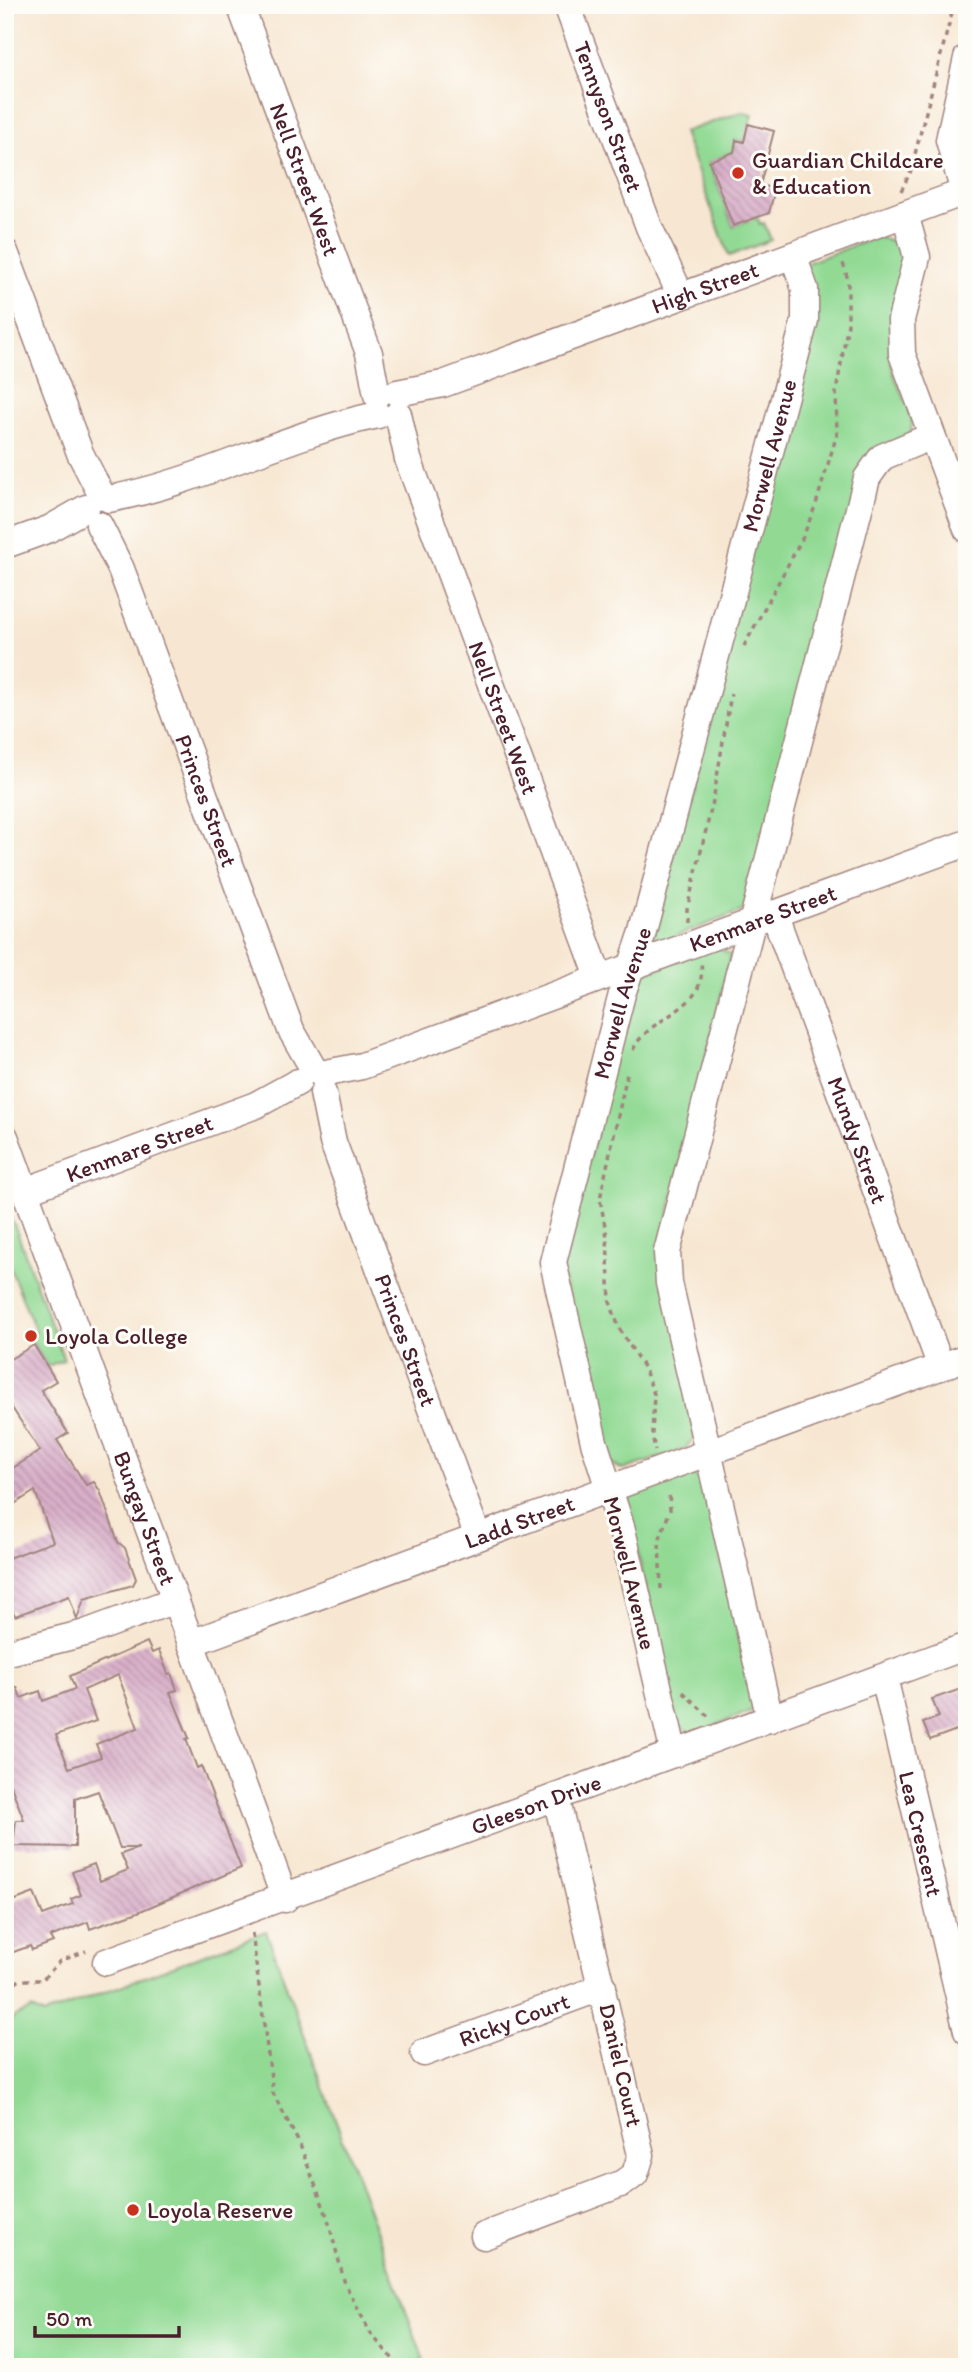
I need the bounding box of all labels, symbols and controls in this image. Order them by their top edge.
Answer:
street label: Tennyson Street [568,37,649,196]
street label: Nell Street West [264,99,346,260]
place label: Guardian Childcare & Education [752,146,944,200]
marker: Guardian Childcare & Education [730,165,746,181]
street label: High Street [648,255,763,320]
street label: Morwell Avenue [735,376,803,535]
street label: Nell Street West [462,638,544,798]
street label: Princes Street [169,730,244,871]
street label: Kenmare Street [685,878,841,958]
street label: Morwell Avenue [587,924,657,1082]
street label: Mundy Street [821,1073,894,1208]
street label: Kenmare Street [62,1108,217,1189]
street label: Princes Street [369,1270,443,1410]
place label: Loyola College [45,1322,188,1350]
marker: Loyola College [23,1328,39,1344]
street label: Bungay Street [108,1447,183,1589]
street label: Ladd Street [461,1489,579,1555]
street label: Morwell Avenue [597,1493,663,1653]
street label: Gleeson Drive [467,1768,605,1841]
street label: Lea Crescent [893,1768,949,1900]
street label: Ricky Court [455,1987,573,2053]
street label: Daniel Court [593,2001,649,2129]
place label: Loyola Reserve [147,2196,293,2224]
marker: Loyola Reserve [125,2202,141,2218]
scale bar [35,2295,178,2339]
text: 50 m [46,2306,93,2331]

